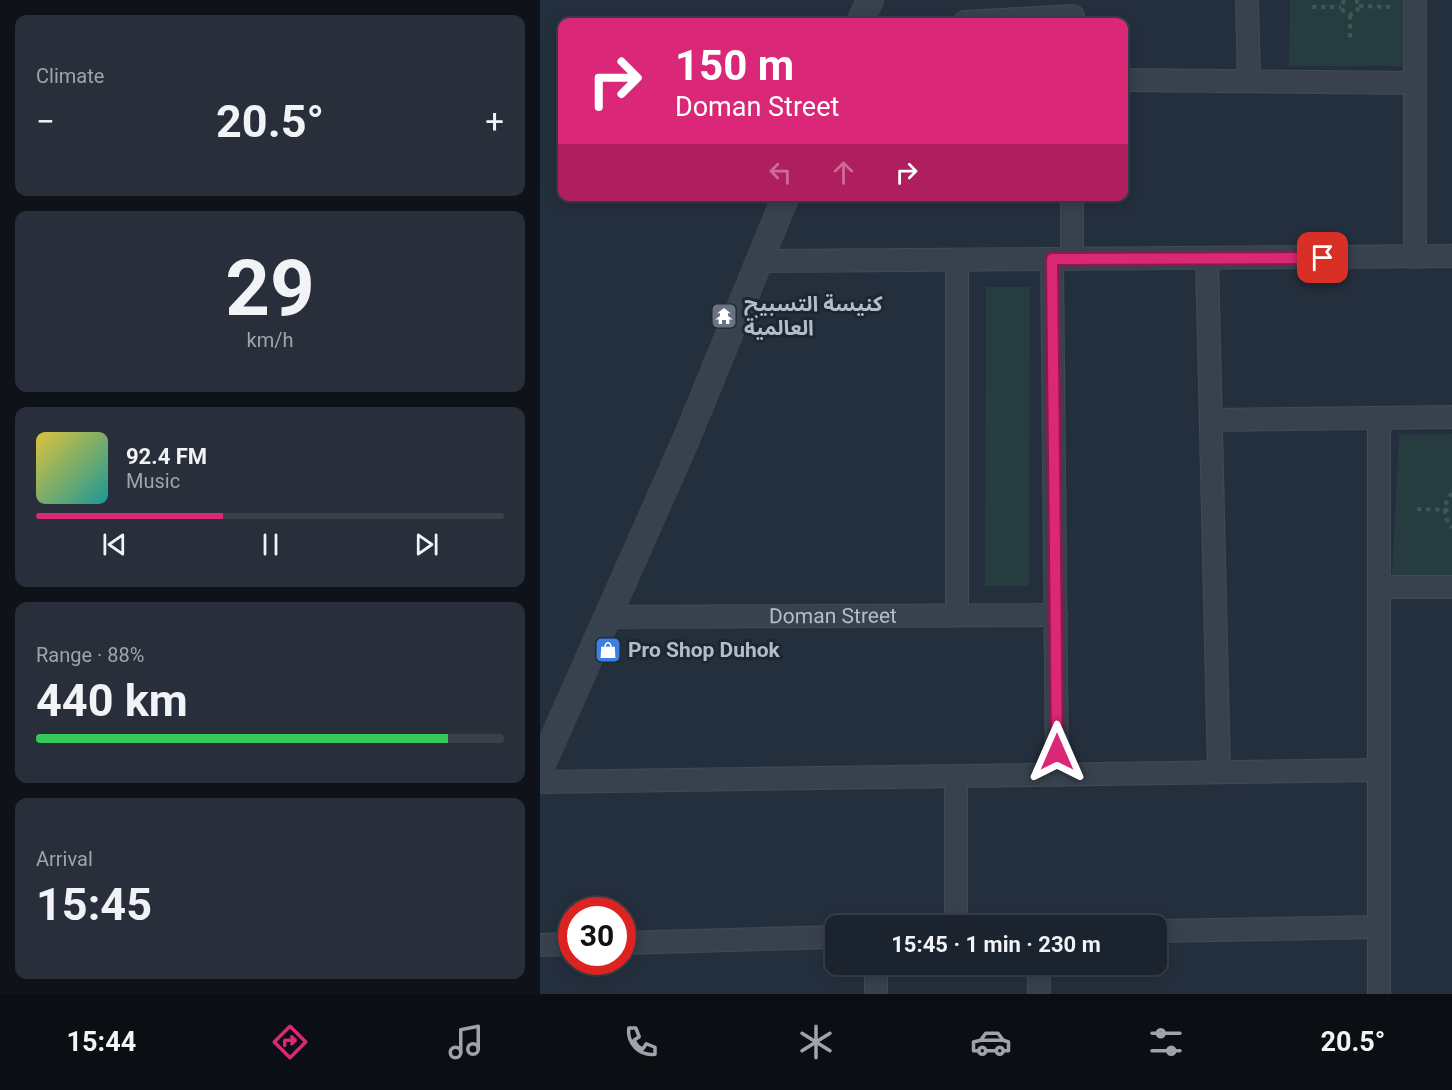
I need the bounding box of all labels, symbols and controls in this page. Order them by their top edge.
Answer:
text: 150 m [675,41,794,90]
icon: right [576,42,654,120]
text: Climate [36,64,104,88]
text: Doman Street [675,91,839,123]
text: 20.5° [216,95,324,148]
text: − [36,102,55,141]
text: + [485,102,504,141]
icon: left [764,156,797,189]
icon: ahead [827,156,860,189]
icon: right [890,156,923,189]
pin [1297,232,1348,283]
icon: arrive [1306,241,1339,274]
text: 29 [225,243,315,334]
place label: كنيسة التسبيح العالمية [744,292,883,340]
temple icon: كنيسة التسبيح العالمية [709,301,739,331]
text: km/h [247,328,293,352]
text: 92.4 FM [126,444,207,469]
text: Music [126,469,180,493]
icon: previous [98,528,131,561]
icon: pause [254,528,287,561]
icon: next [410,528,443,561]
street label: Doman Street [769,604,897,628]
shop icon: Pro Shop Duhok [593,635,623,665]
place label: Pro Shop Duhok [628,638,781,662]
text: Range · 88% [36,643,144,667]
text: 440 km [36,674,188,727]
position arrow [1025,720,1089,784]
text: Arrival [36,847,93,871]
text: 15:45 [36,878,152,931]
speed limit sign: 30 [558,897,636,975]
text: 15:45 · 1 min · 230 m [891,932,1101,957]
icon: directions [269,1021,311,1063]
icon: music [445,1021,487,1063]
icon: phone [620,1021,662,1063]
icon: climate [795,1021,837,1063]
icon: car [970,1021,1012,1063]
icon: filters [1145,1021,1187,1063]
text: 15:44 [67,1026,136,1058]
text: 20.5° [1320,1026,1385,1058]

